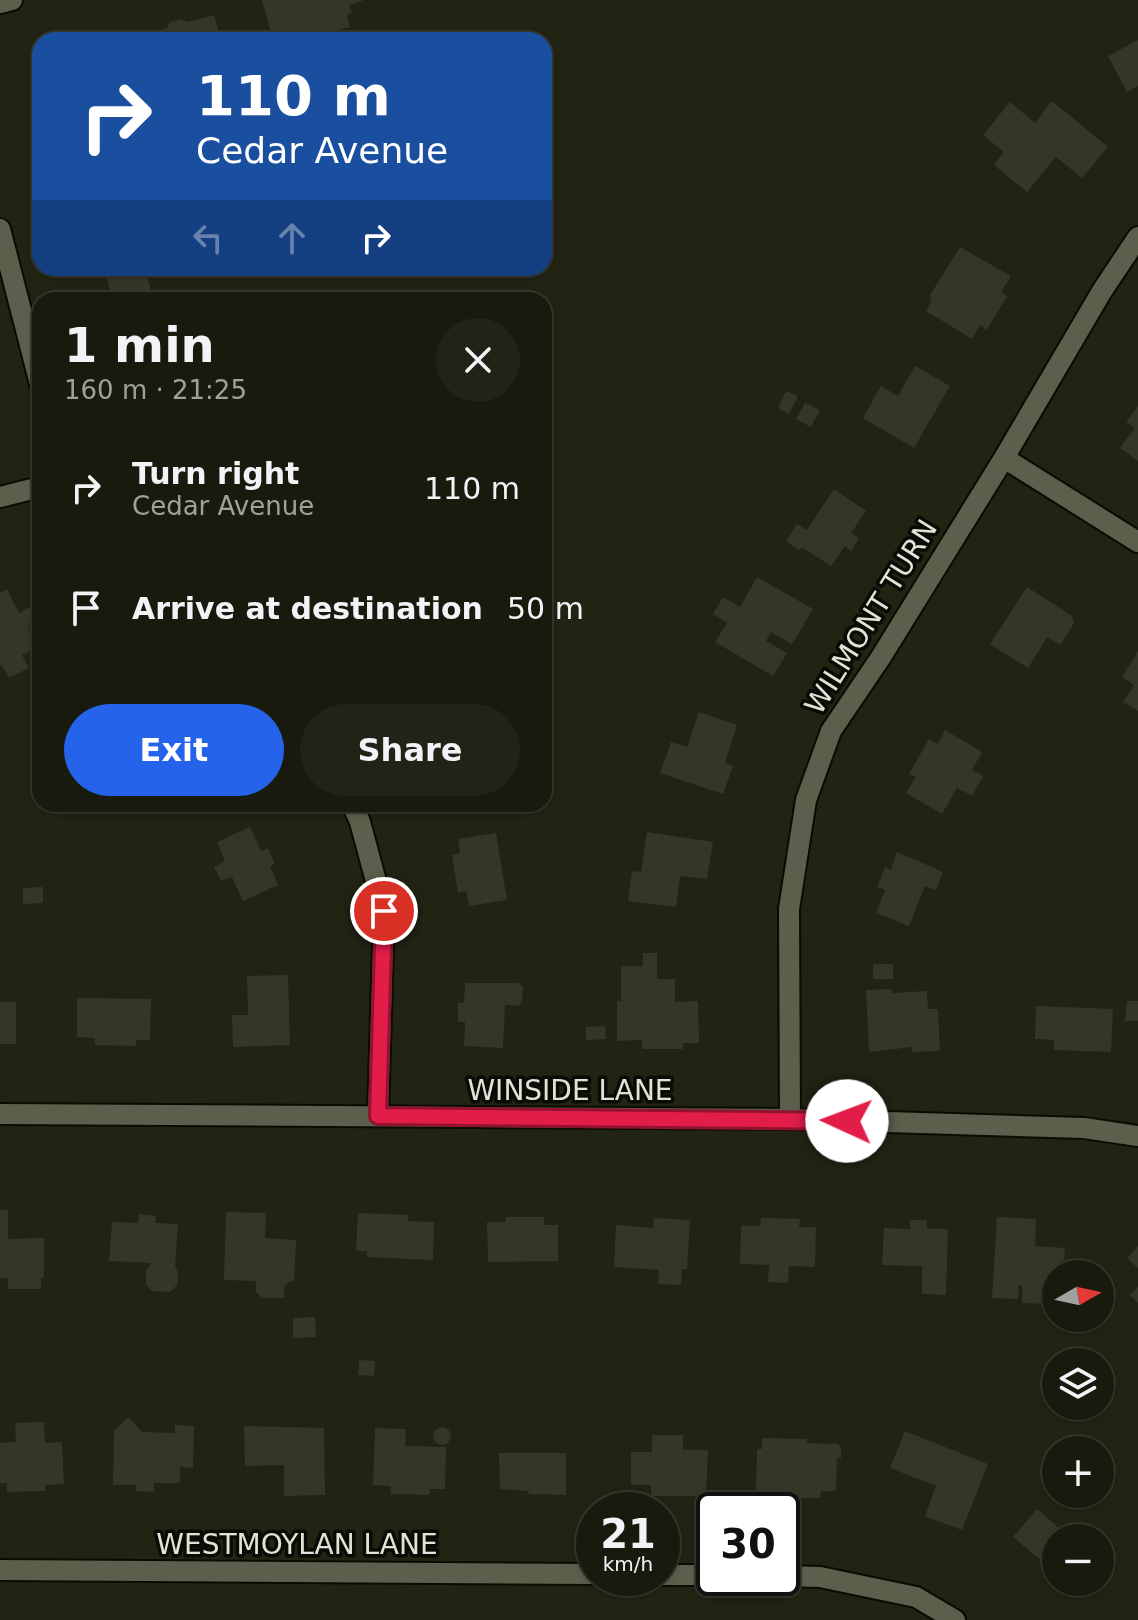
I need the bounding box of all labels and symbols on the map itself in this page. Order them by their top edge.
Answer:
street label: WILMONT TURN [798,514,944,720]
pin [350,877,418,945]
street label: WINSIDE LANE [467,1074,673,1107]
position arrow [805,1079,889,1163]
north arrow [1042,1260,1114,1332]
speed limit sign: 30 [696,1492,800,1596]
street label: WESTMOYLAN LANE [156,1528,438,1561]

